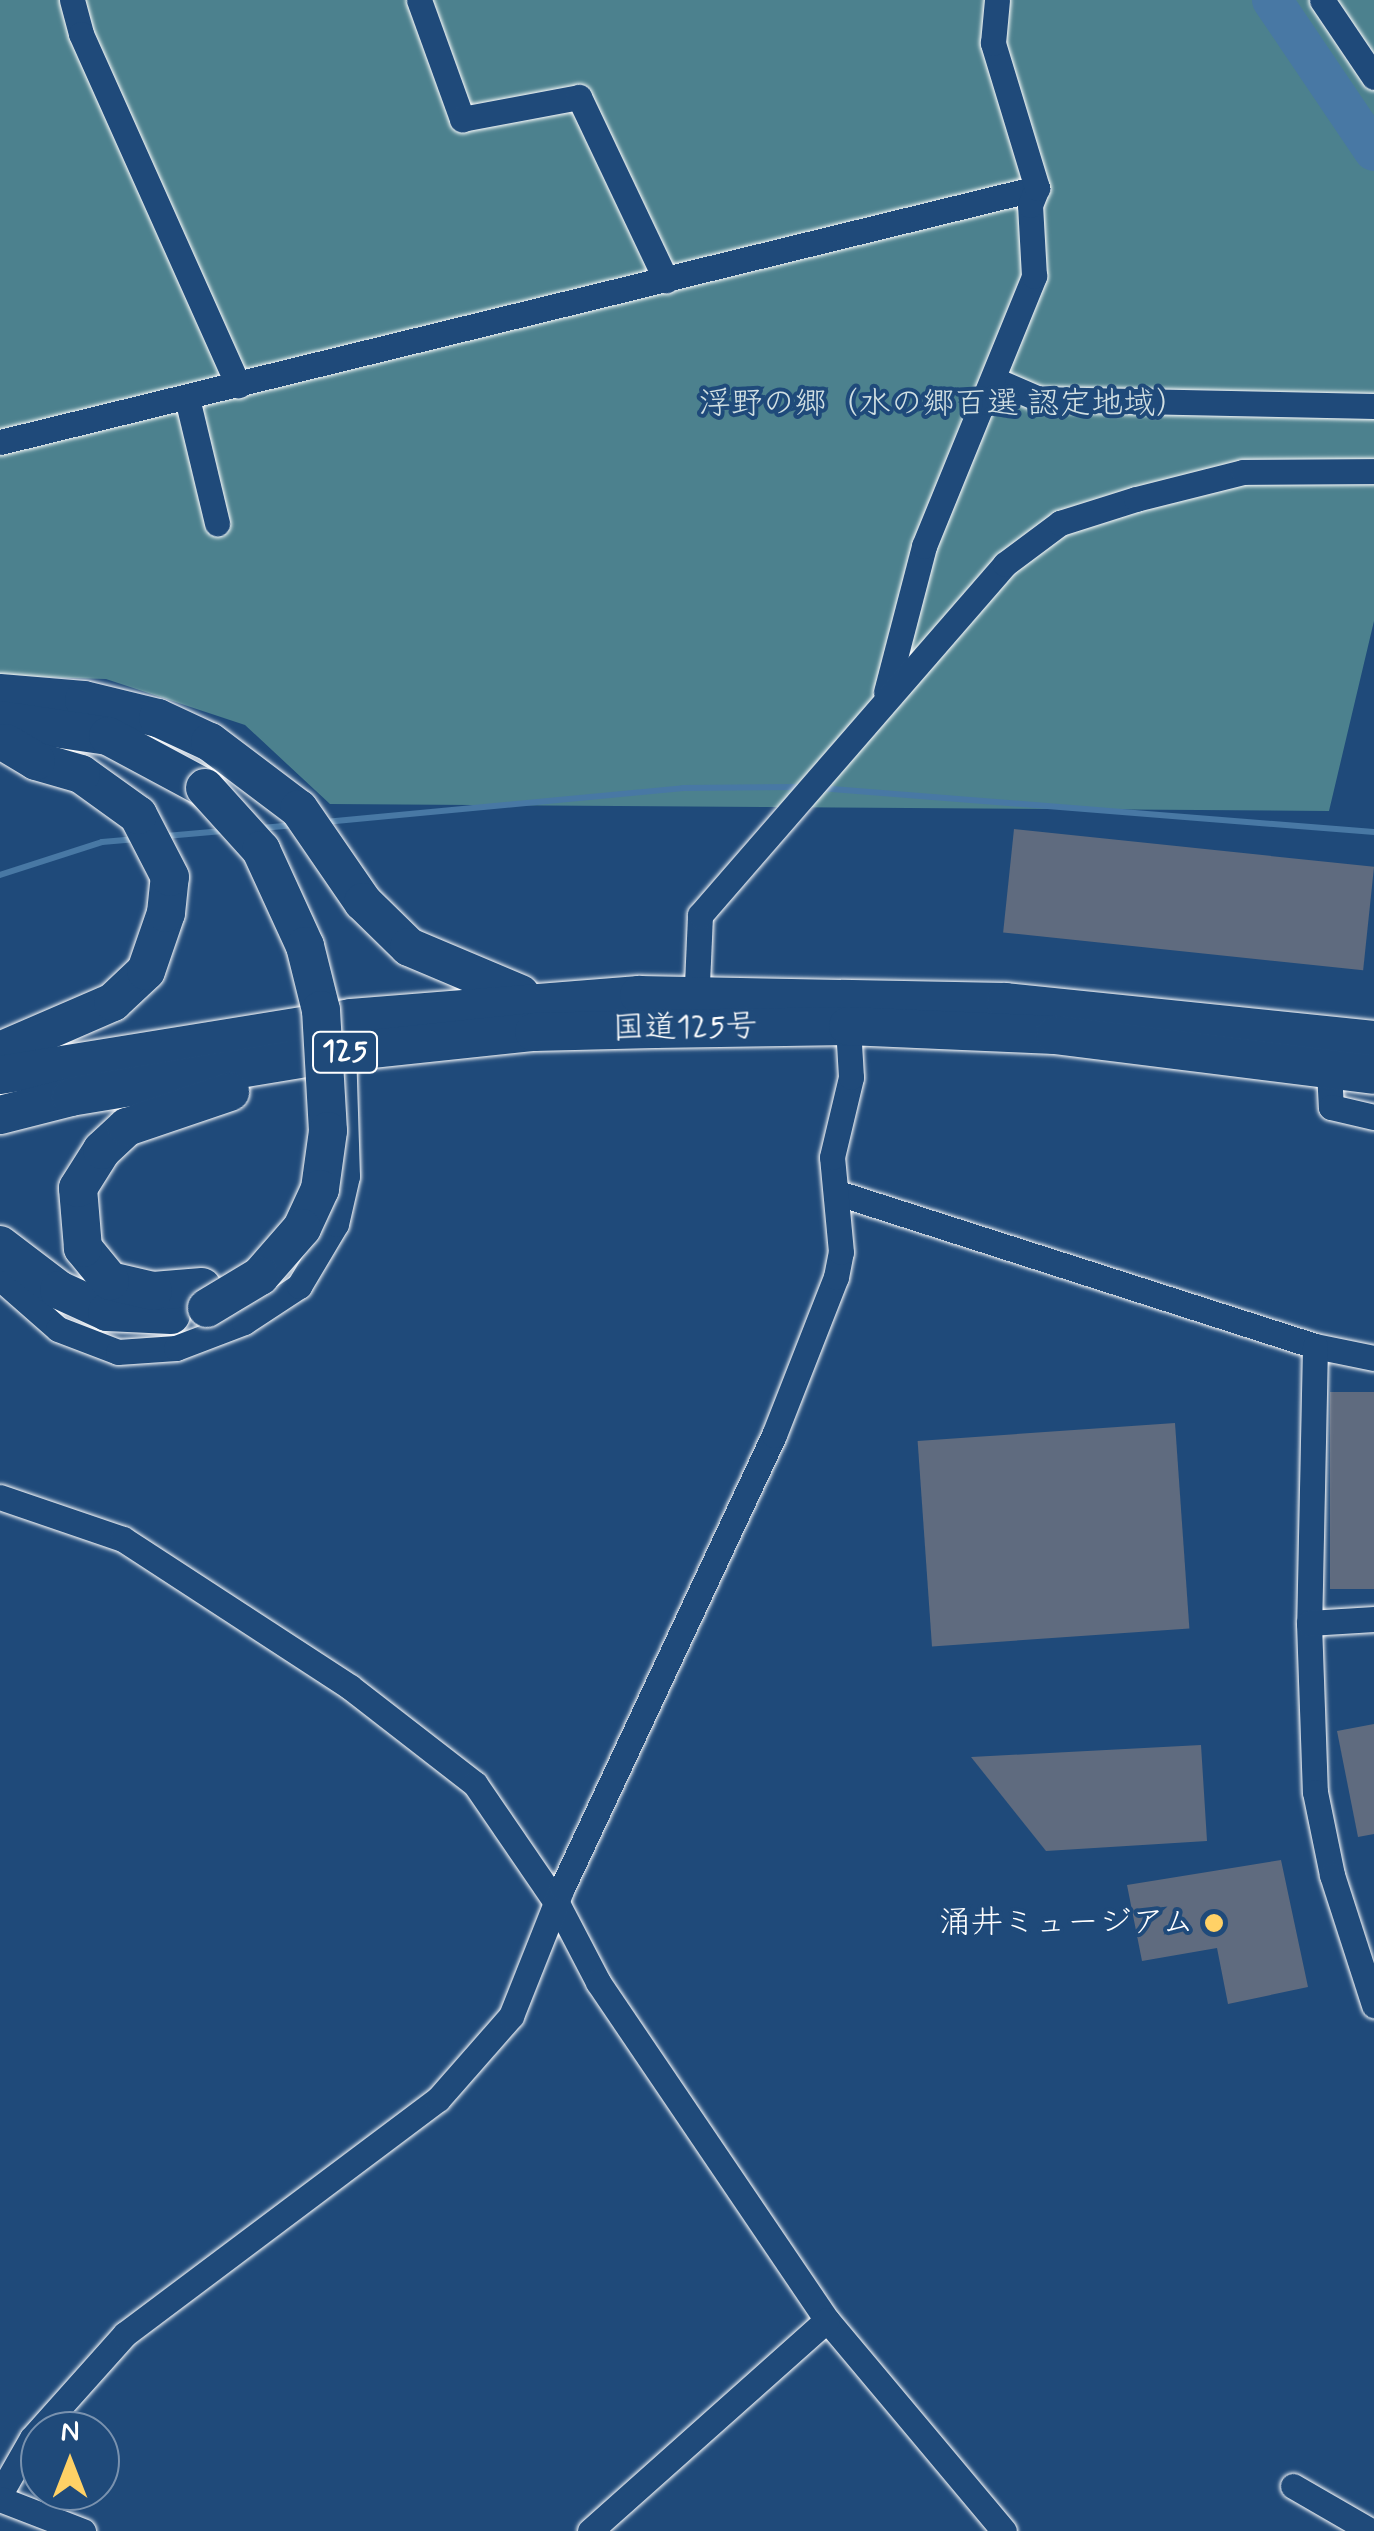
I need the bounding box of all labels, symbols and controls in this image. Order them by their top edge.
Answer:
park label: 浮野の郷（水の郷百選 認定地域） [699,385,1187,423]
street label: 国道125号 [612,1008,758,1048]
road number: 125 [310,1027,380,1077]
place label: 涌井ミュージアム [938,1904,1194,1942]
marker: 涌井ミュージアム [1203,1912,1225,1934]
north arrow [20,2411,120,2511]
text: N [61,2414,79,2451]

